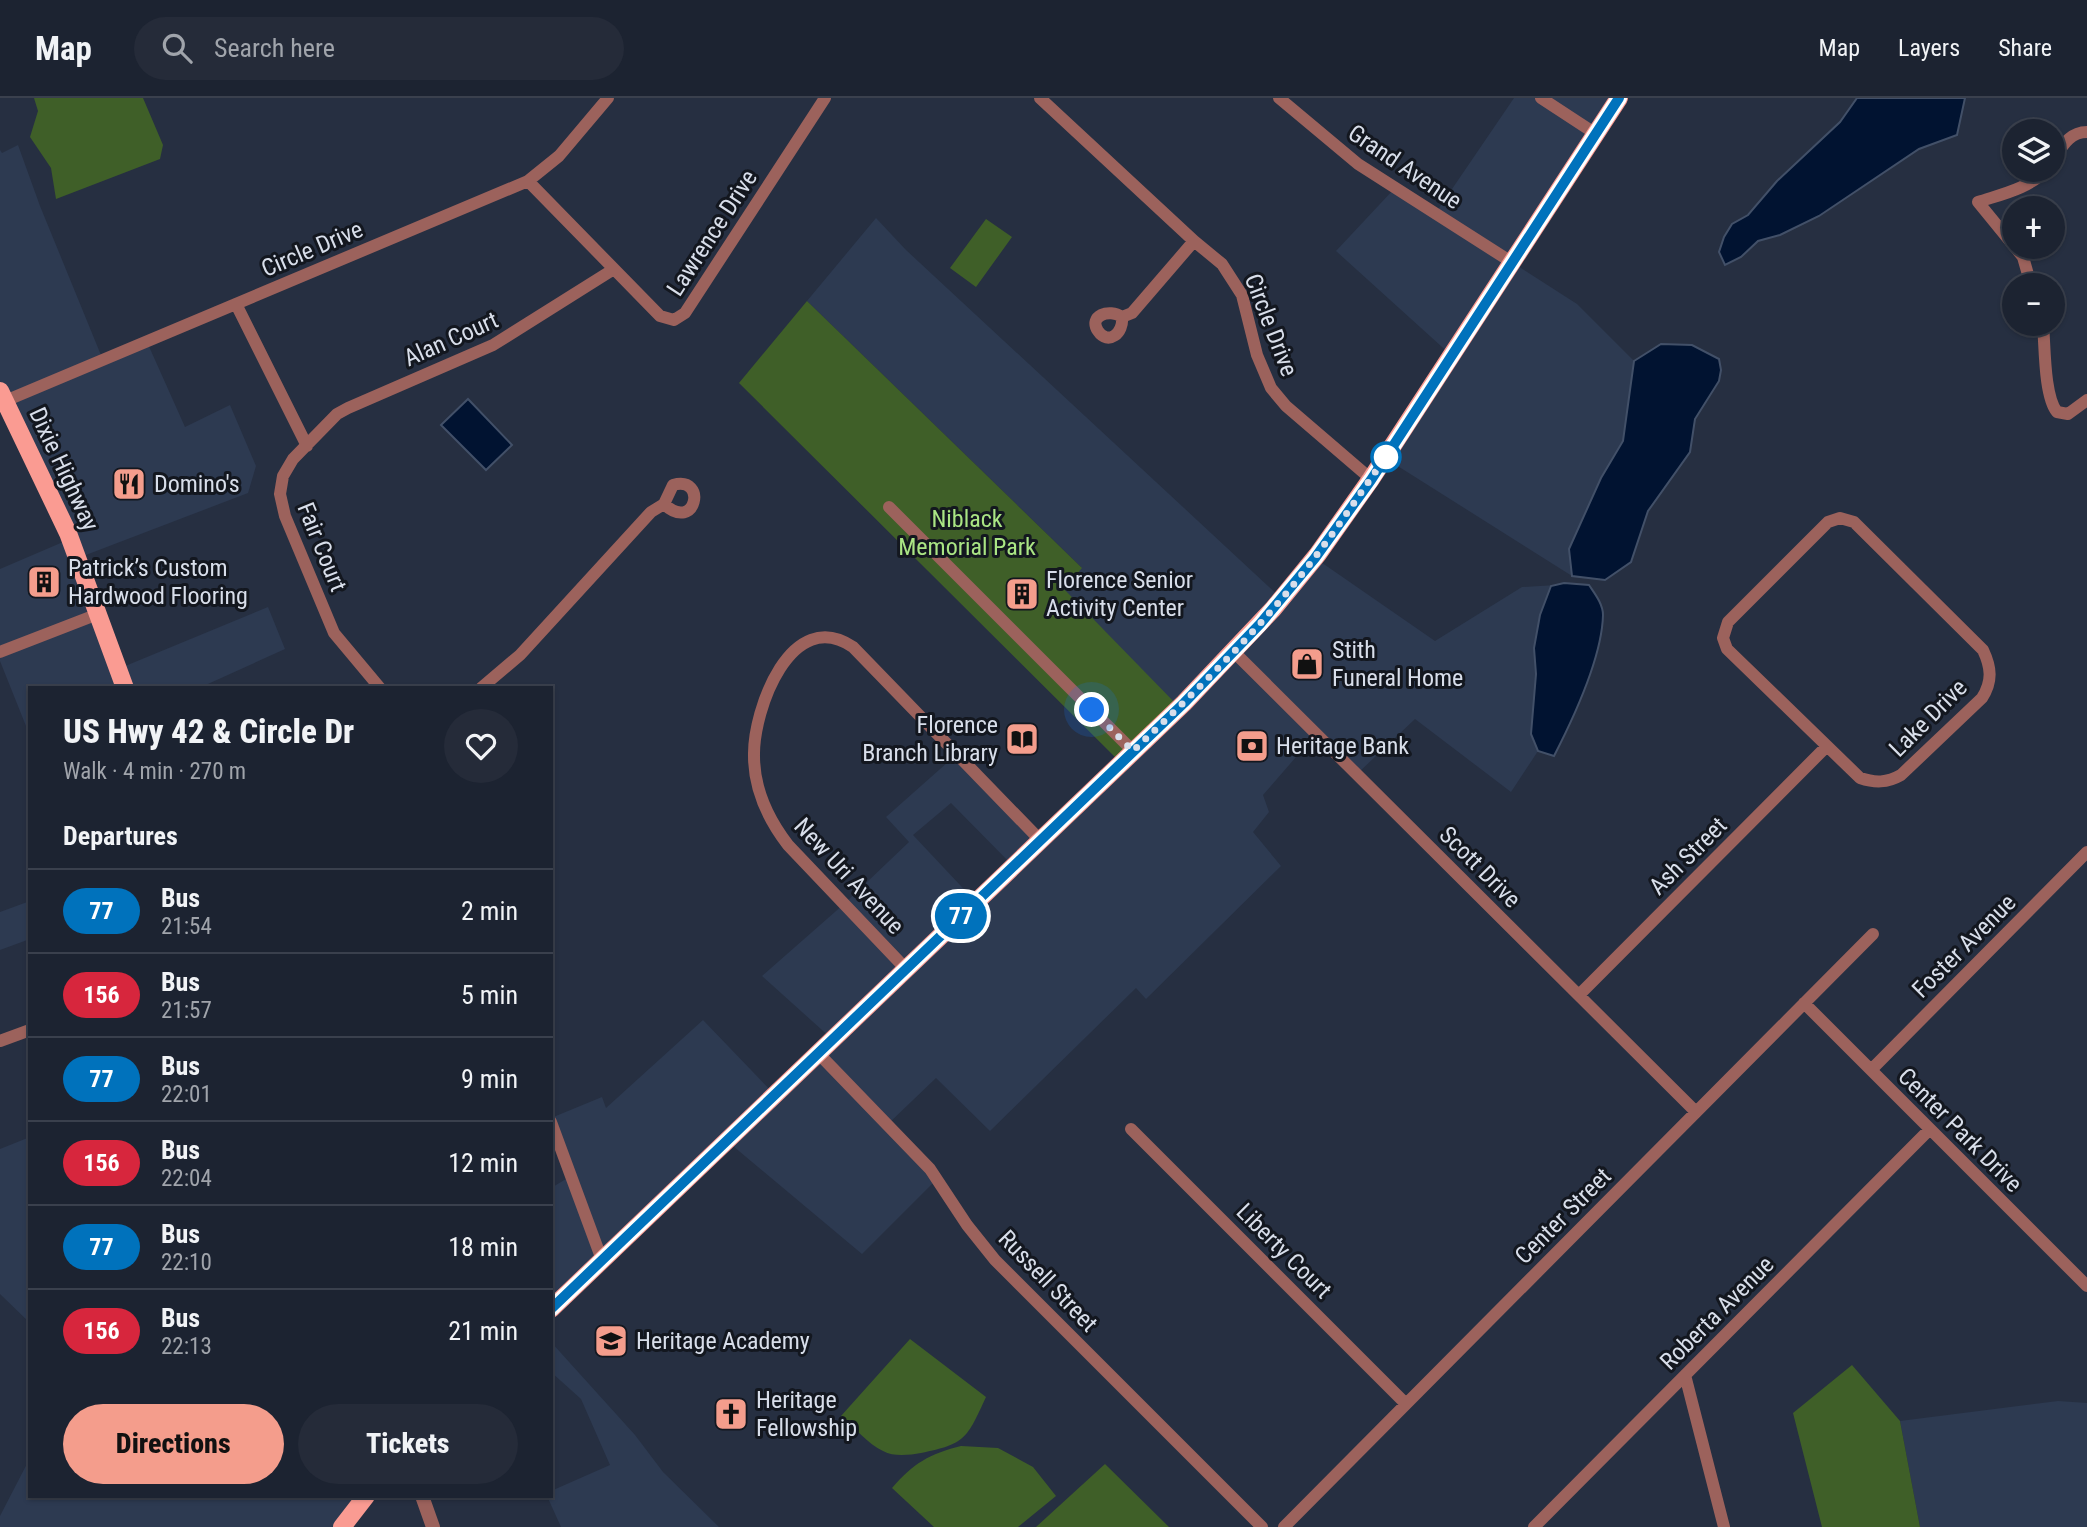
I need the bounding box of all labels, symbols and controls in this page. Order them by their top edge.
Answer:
search box [134,17,624,80]
text: Map [35,29,92,68]
icon: search [158,29,196,67]
text: Search here [214,33,335,63]
text: Map [1819,34,1860,62]
text: Layers [1898,34,1960,62]
text: Share [1998,34,2052,62]
street label: Grand Avenue [1343,119,1467,215]
map controls [2002,119,2065,336]
button: layers [2002,119,2065,182]
street label: Lawrence Drive [661,165,763,301]
button: + [2002,196,2065,259]
street label: Circle Drive [257,215,367,283]
street label: Circle Drive [1239,270,1303,380]
button: − [2002,273,2065,336]
street label: Alan Court [400,306,502,372]
street label: Dixie Highway [23,403,105,535]
unlabelled marker [1371,442,1401,472]
restaurant icon: Domino's [110,465,148,503]
place label: Domino's [154,470,240,498]
street label: Fair Court [292,499,352,595]
park label: Niblack Memorial Park [898,505,1036,561]
place label: Patrick’s Custom Hardwood Flooring [68,554,248,610]
building icon: Patrick’s Custom Hardwood Flooring [25,563,63,601]
place label: Florence Senior Activity Center [1046,566,1193,622]
building icon: Florence Senior Activity Center [1003,575,1041,613]
place label: Stith Funeral Home [1332,636,1463,692]
shop icon: Stith Funeral Home [1288,645,1326,683]
street label: Lake Drive [1883,673,1973,763]
your location [1074,692,1109,727]
button: heart [444,709,518,783]
place label: Florence Branch Library [862,711,998,767]
text: US Hwy 42 & Circle Dr [63,712,354,751]
library icon: Florence Branch Library [1003,720,1041,758]
bank icon: Heritage Bank [1233,727,1271,765]
place label: Heritage Bank [1276,732,1409,760]
text: Walk · 4 min · 270 m [63,758,246,785]
street label: Ash Street [1643,811,1733,901]
street label: New Uri Avenue [788,812,910,940]
text: Departures [63,821,178,851]
street label: Scott Drive [1434,821,1526,913]
text: Bus [161,883,200,913]
street label: Foster Avenue [1907,889,2021,1003]
line badge: 77 [930,893,992,939]
text: 2 min [461,896,518,926]
text: 77 [89,897,114,925]
text: 77 [949,902,973,930]
text: 21:54 [161,913,212,940]
text: Bus [161,967,200,997]
text: 5 min [461,980,518,1010]
text: 156 [83,981,120,1009]
text: 21:57 [161,997,212,1024]
text: Bus [161,1051,200,1081]
street label: Center Park Drive [1892,1062,2028,1198]
text: 9 min [461,1064,518,1094]
text: 77 [89,1065,114,1093]
text: 22:01 [161,1081,212,1108]
text: Bus [161,1135,200,1165]
text: 12 min [448,1148,518,1178]
text: 156 [83,1149,120,1177]
street label: Center Street [1509,1162,1617,1270]
text: 22:04 [161,1165,212,1192]
street label: Liberty Court [1231,1198,1337,1304]
text: Bus [161,1219,200,1249]
street label: Russell Street [993,1224,1103,1338]
text: 18 min [448,1232,518,1262]
text: 77 [89,1233,114,1261]
text: 22:10 [161,1249,212,1276]
street label: Roberta Avenue [1654,1250,1780,1376]
text: Bus [161,1303,200,1333]
text: 21 min [448,1316,518,1346]
text: 156 [83,1317,120,1345]
school or university icon: Heritage Academy [592,1322,630,1360]
place label: Heritage Academy [636,1327,810,1355]
text: 22:13 [161,1333,212,1360]
place label: Heritage Fellowship [756,1386,857,1442]
church icon: Heritage Fellowship [712,1395,750,1433]
button: Directions [63,1404,284,1484]
button: Tickets [298,1404,518,1484]

